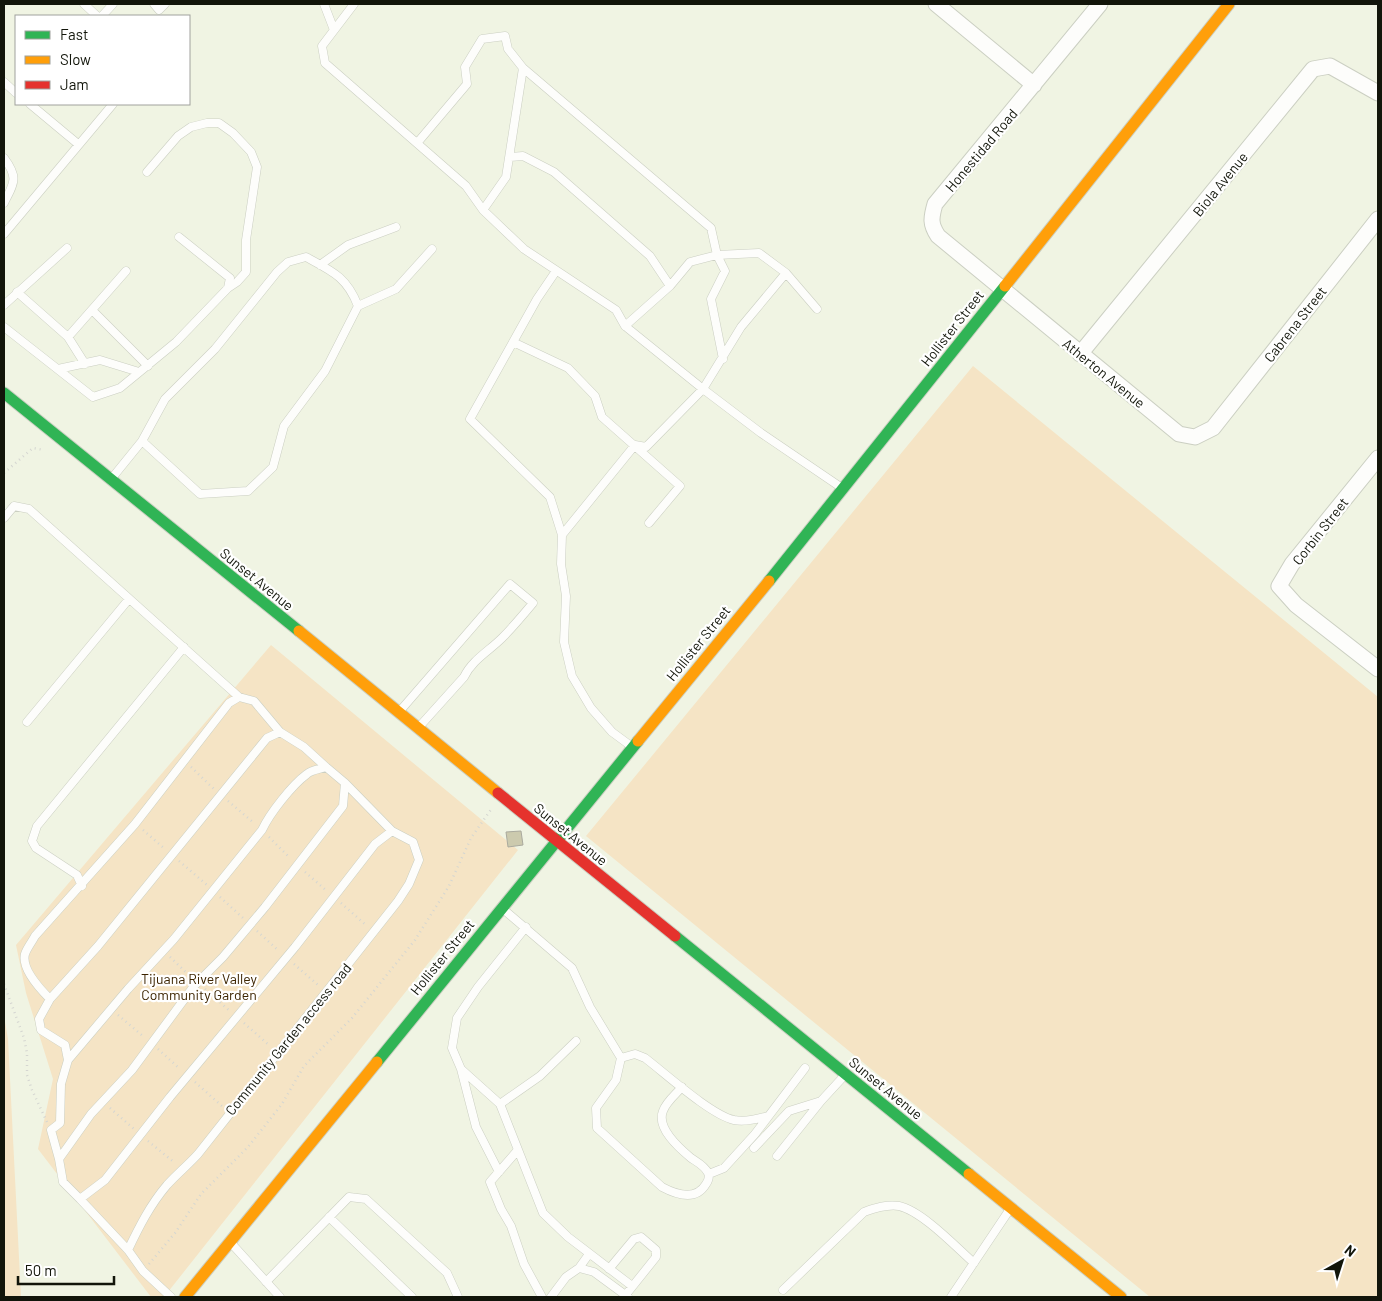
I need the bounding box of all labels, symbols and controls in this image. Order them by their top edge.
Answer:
legend [15,15,190,105]
text: Fast [60,25,88,43]
text: Slow [60,50,91,68]
text: Jam [60,75,89,93]
street label: Honestidad Road [941,105,1021,195]
street label: Biola Avenue [1189,148,1251,220]
street label: Cabrena Street [1260,283,1330,365]
street label: Hollister Street [917,287,987,369]
street label: Atherton Avenue [1059,335,1149,411]
street label: Corbin Street [1288,494,1352,568]
street label: Sunset Avenue [217,544,297,614]
street label: Hollister Street [662,602,734,684]
street label: Sunset Avenue [531,799,611,869]
street label: Hollister Street [406,916,478,998]
street label: Community Garden access road [221,959,355,1119]
park label: Tijuana River Valley Community Garden [141,970,258,1003]
street label: Sunset Avenue [846,1053,926,1123]
north arrow [1317,1236,1367,1286]
text: N [1342,1241,1359,1260]
scale bar [18,1254,114,1286]
text: 50 m [25,1261,57,1279]

